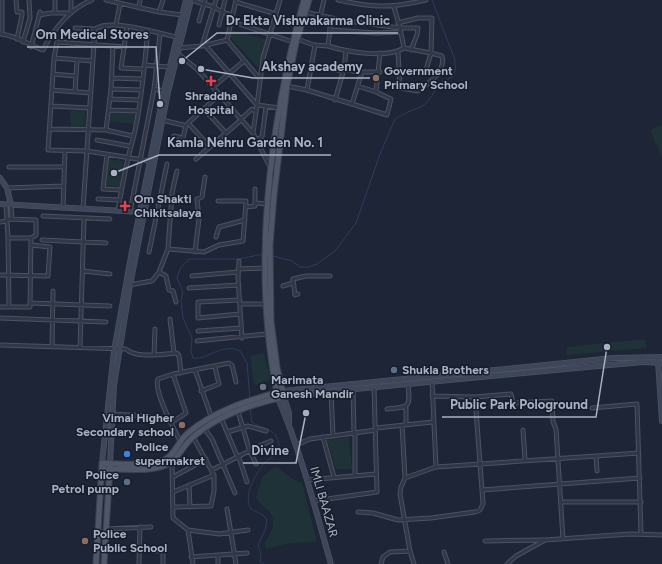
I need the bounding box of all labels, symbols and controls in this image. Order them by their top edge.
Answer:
callout: Dr Ekta Vishwakarma Clinic [217,8,398,33]
text: Dr Ekta Vishwakarma Clinic [226,13,390,28]
callout: Om Medical Stores [27,22,156,47]
text: Om Medical Stores [35,27,149,42]
callout: Akshay academy [253,53,370,78]
text: Akshay academy [261,59,363,74]
place label: Government Primary School [384,64,468,92]
marker: Government Primary School [371,73,381,83]
marker: Shraddha Hospital [205,75,217,87]
place label: Shraddha Hospital [185,89,237,117]
callout: Kamla Nehru Garden No. 1 [159,130,331,155]
text: Kamla Nehru Garden No. 1 [167,135,323,150]
place label: Om Shakti Chikitsalaya [134,192,201,220]
marker: Om Shakti Chikitsalaya [119,200,131,212]
place label: Shukla Brothers [402,363,489,377]
marker: Shukla Brothers [389,365,399,375]
place label: Marimata Ganesh Mandir [271,373,354,401]
marker: Marimata Ganesh Mandir [258,382,268,392]
callout: Public Park Pologround [442,392,596,417]
text: Public Park Pologround [450,397,588,412]
place label: Vimal Higher Secondary school [76,411,174,439]
marker: Vimal Higher Secondary school [177,420,187,430]
callout: Divine [243,438,296,463]
place label: Police supermakret [135,440,205,468]
text: Divine [251,443,289,458]
marker: Police supermakret [122,449,132,459]
street label: IMLI BAAZAR [307,465,341,539]
place label: Police Petrol pump [51,468,119,496]
marker: Police Petrol pump [122,477,132,487]
place label: Police Public School [93,527,167,555]
marker: Police Public School [80,536,90,546]

